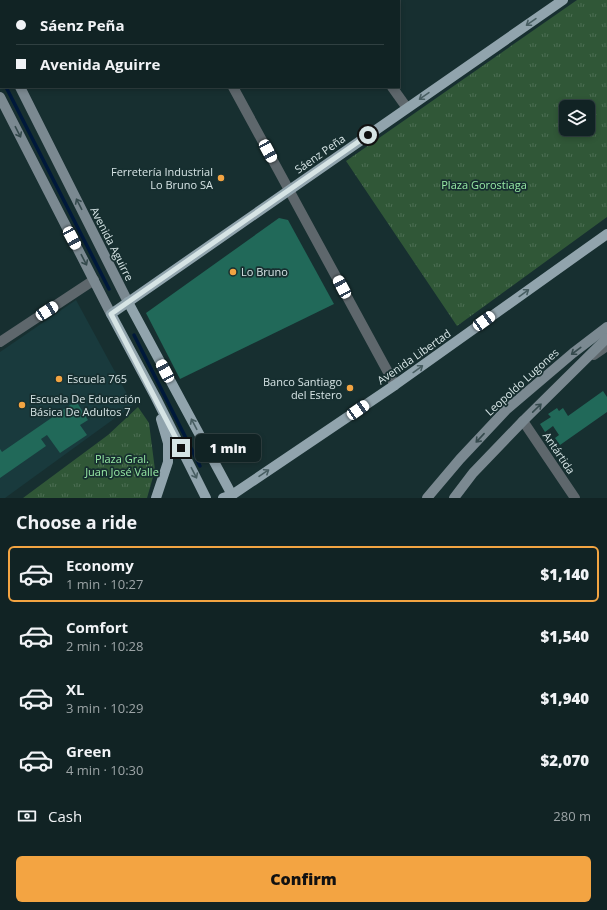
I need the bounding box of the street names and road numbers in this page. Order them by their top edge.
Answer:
street label: Sáenz Peña [291,131,348,177]
street label: Avenida Aguirre [87,204,138,283]
street label: Avenida Libertad [374,326,453,388]
street label: Leopoldo Lugones [482,345,562,419]
street label: Antártida [540,429,579,477]

